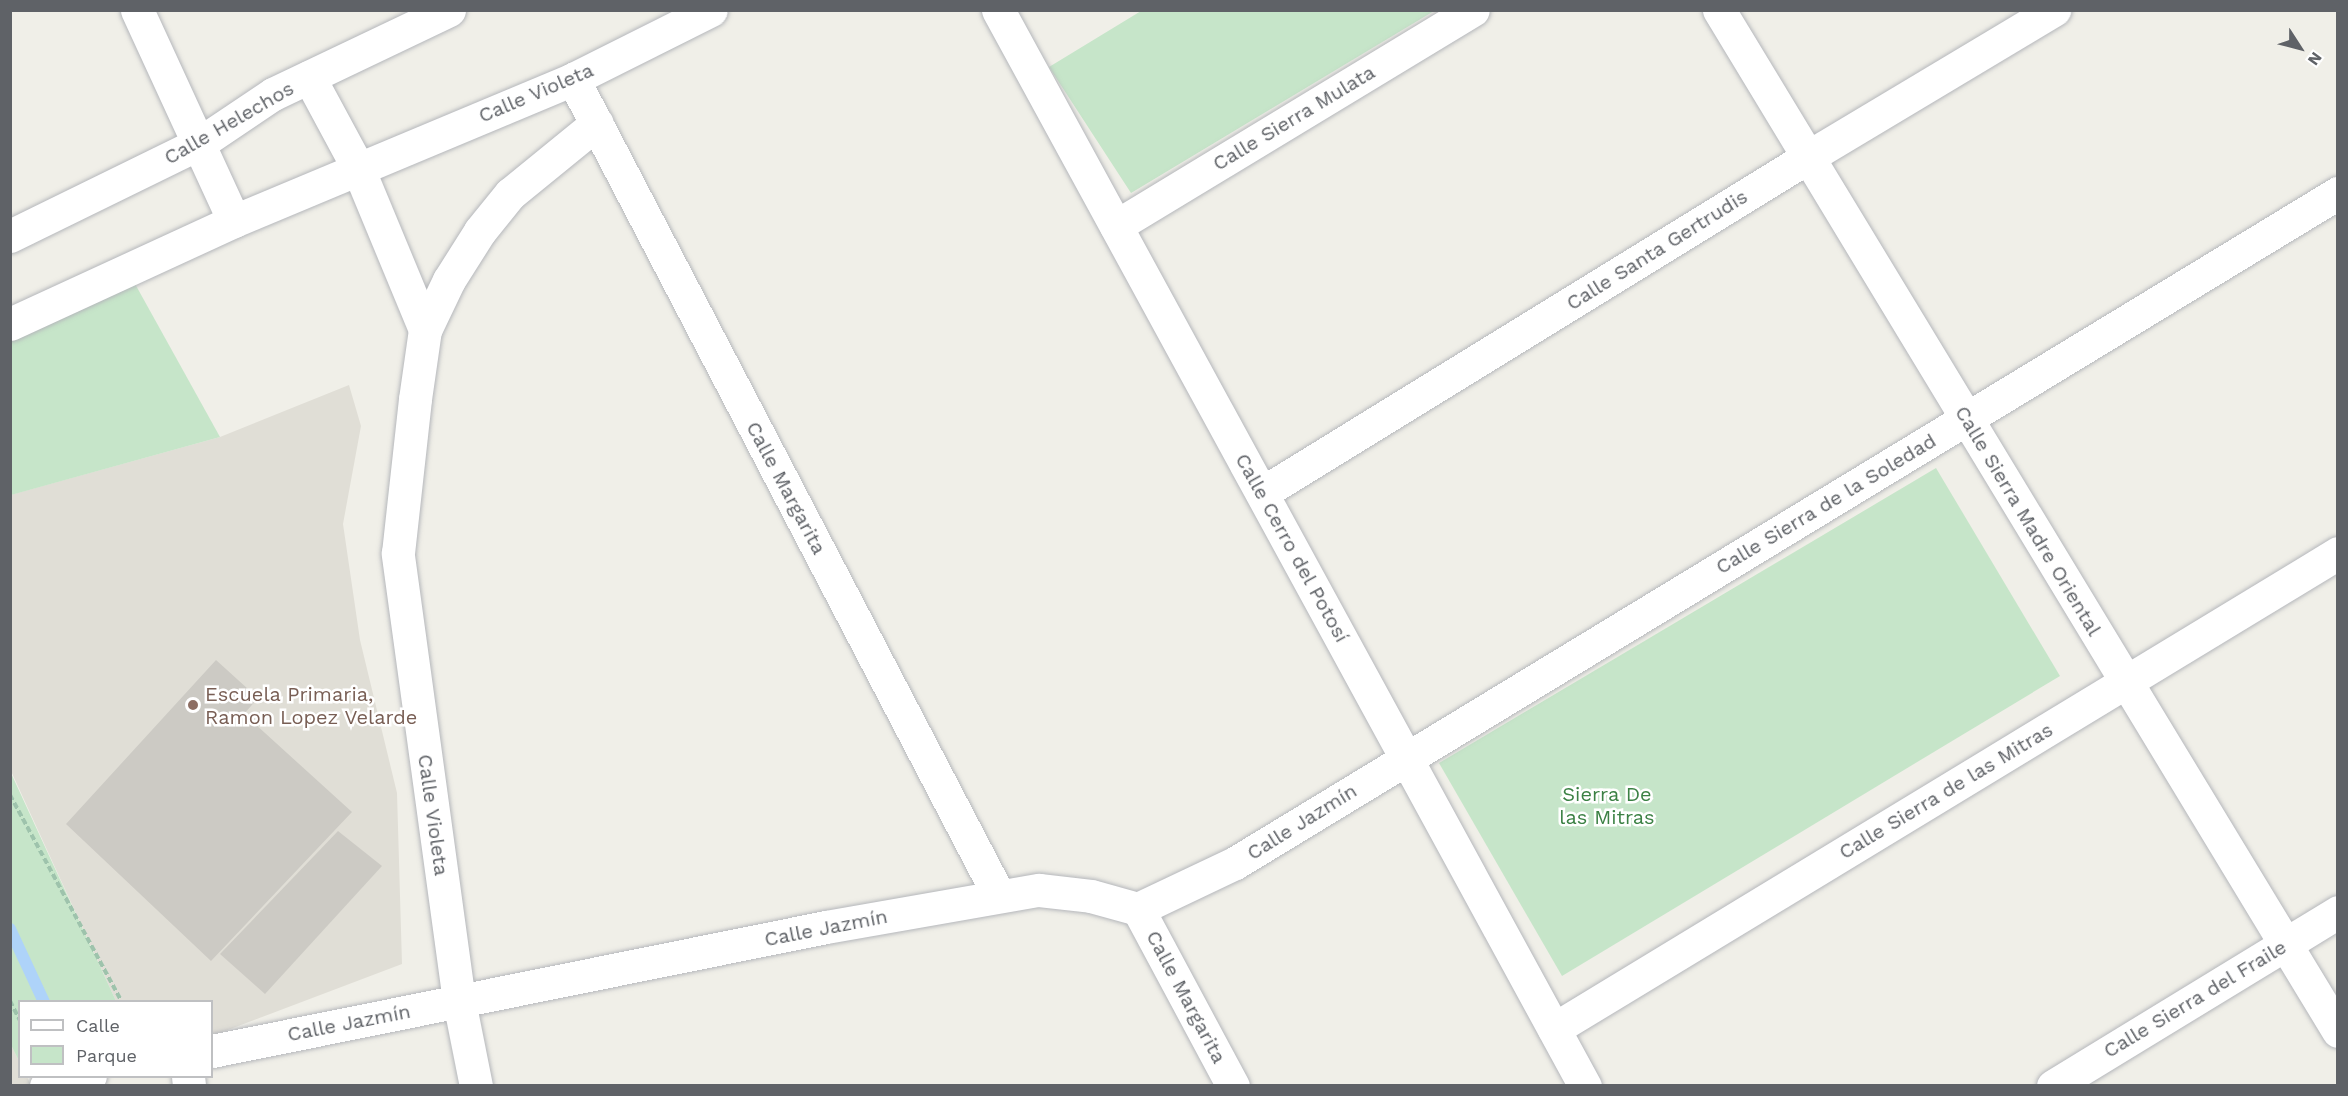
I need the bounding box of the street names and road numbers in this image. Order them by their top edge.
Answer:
street label: Calle Violeta [475,58,597,128]
street label: Calle Sierra Mulata [1208,60,1380,176]
street label: Calle Helechos [160,76,298,170]
street label: Calle Santa Gertrudis [1562,184,1752,316]
street label: Calle Sierra Madre Oriental [1950,402,2106,640]
street label: Calle Margarita [741,418,831,558]
street label: Calle Sierra de la Soledad [1711,428,1941,580]
street label: Calle Cerro del Potosí [1230,449,1354,647]
street label: Calle Sierra de las Mitras [1835,717,2057,865]
street label: Calle Violeta [413,752,453,878]
street label: Calle Jazmín [1242,779,1362,865]
street label: Calle Jazmín [762,904,890,952]
street label: Calle Margarita [1141,927,1231,1067]
street label: Calle Sierra del Fraile [2099,935,2291,1063]
street label: Calle Jazmín [285,999,413,1047]

